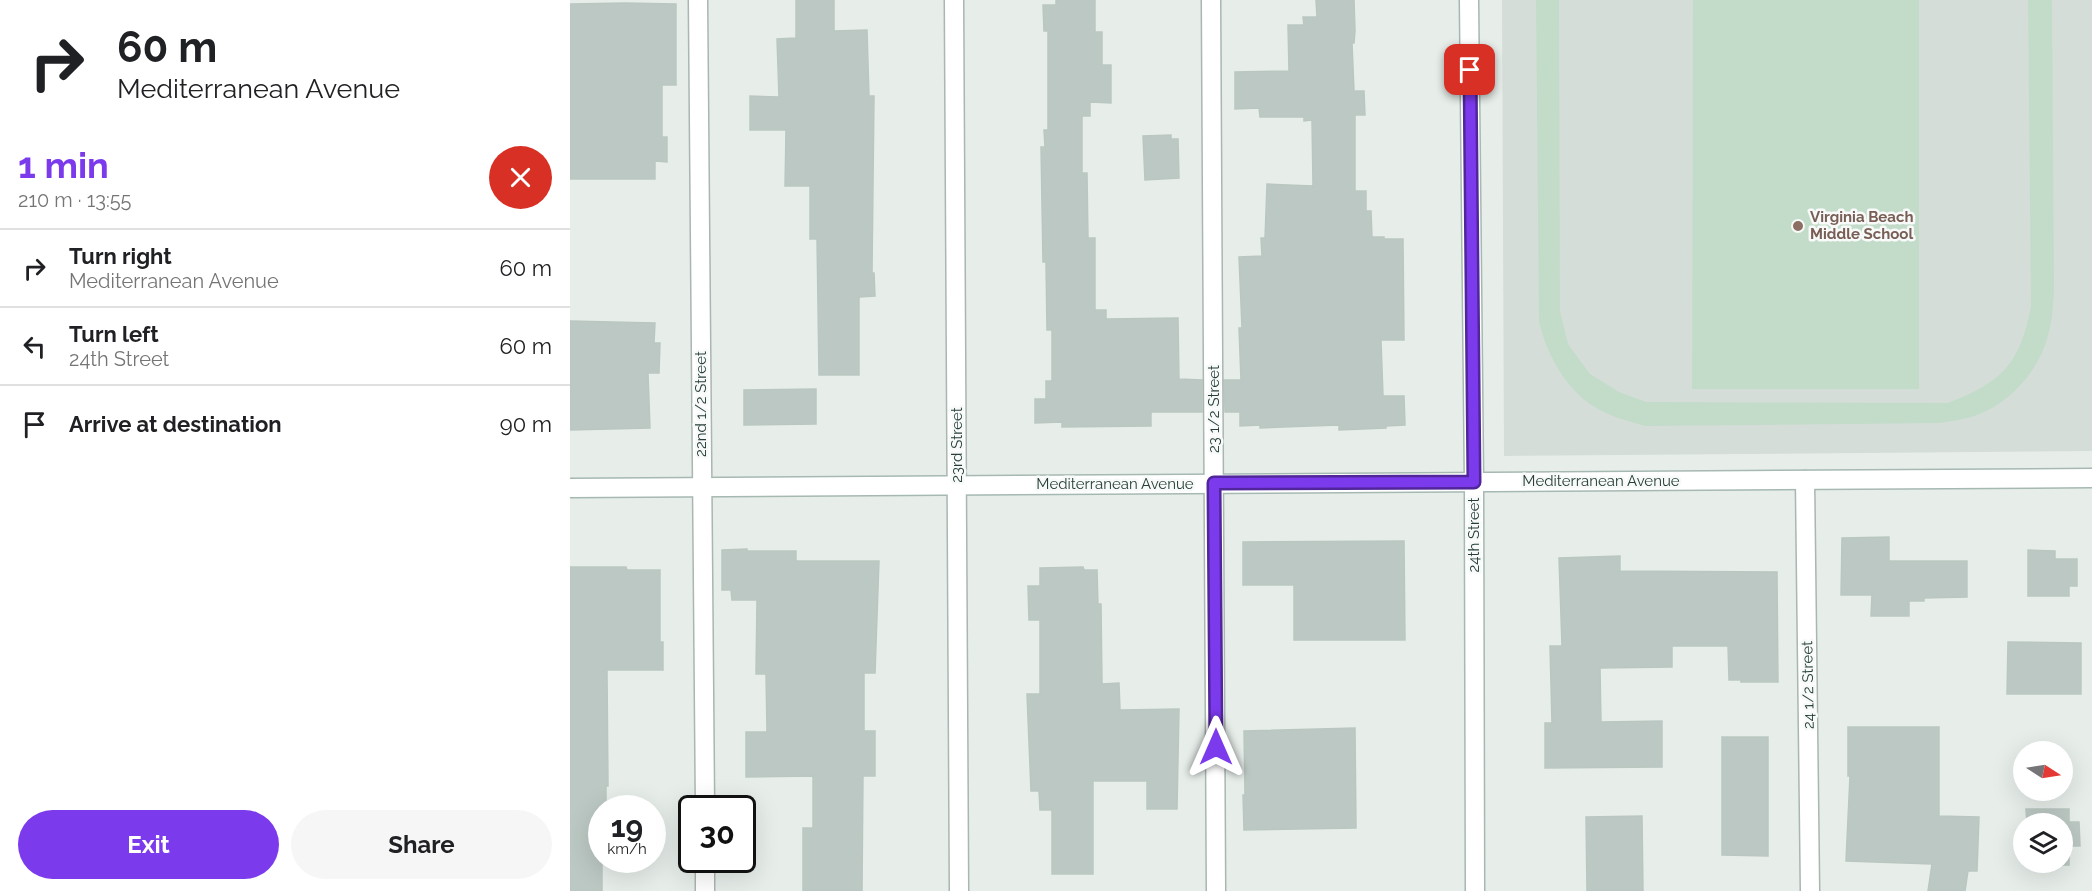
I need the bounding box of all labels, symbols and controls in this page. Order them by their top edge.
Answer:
text: 60 m [117,23,217,72]
icon: right [18,24,96,102]
pin [1444,44,1495,95]
icon: arrive [1453,53,1486,86]
text: Mediterranean Avenue [117,73,400,104]
text: 1 min [18,144,109,186]
button: close [489,146,552,209]
text: 210 m · 13:55 [18,188,131,212]
place label: Virginia Beach Middle School [1810,208,1913,243]
marker: Virginia Beach Middle School [1791,219,1805,233]
text: Turn right [69,243,172,269]
icon: right [18,252,51,285]
text: 60 m [499,255,552,281]
text: Mediterranean Avenue [69,269,279,293]
text: Turn left [69,321,159,347]
icon: left [18,330,51,363]
text: 60 m [499,333,552,359]
text: 24th Street [69,347,169,371]
street label: 22nd 1/2 Street [692,351,710,457]
street label: 23 1/2 Street [1205,365,1223,453]
street label: 23rd Street [948,407,966,483]
icon: arrive [18,408,51,441]
text: Arrive at destination [69,411,282,437]
text: 90 m [500,411,552,437]
street label: Mediterranean Avenue [1522,472,1680,490]
street label: Mediterranean Avenue [1036,475,1194,493]
street label: 24th Street [1465,497,1483,573]
street label: 24 1/2 Street [1798,641,1818,729]
position arrow [1184,715,1248,779]
north arrow [2013,741,2073,801]
map controls [2013,741,2073,873]
speed limit sign: 30 [678,795,756,873]
text: 19 [611,809,643,844]
button: Exit [18,810,279,879]
button: Share [291,810,552,879]
button: layers [2013,813,2073,873]
text: km/h [607,840,647,858]

